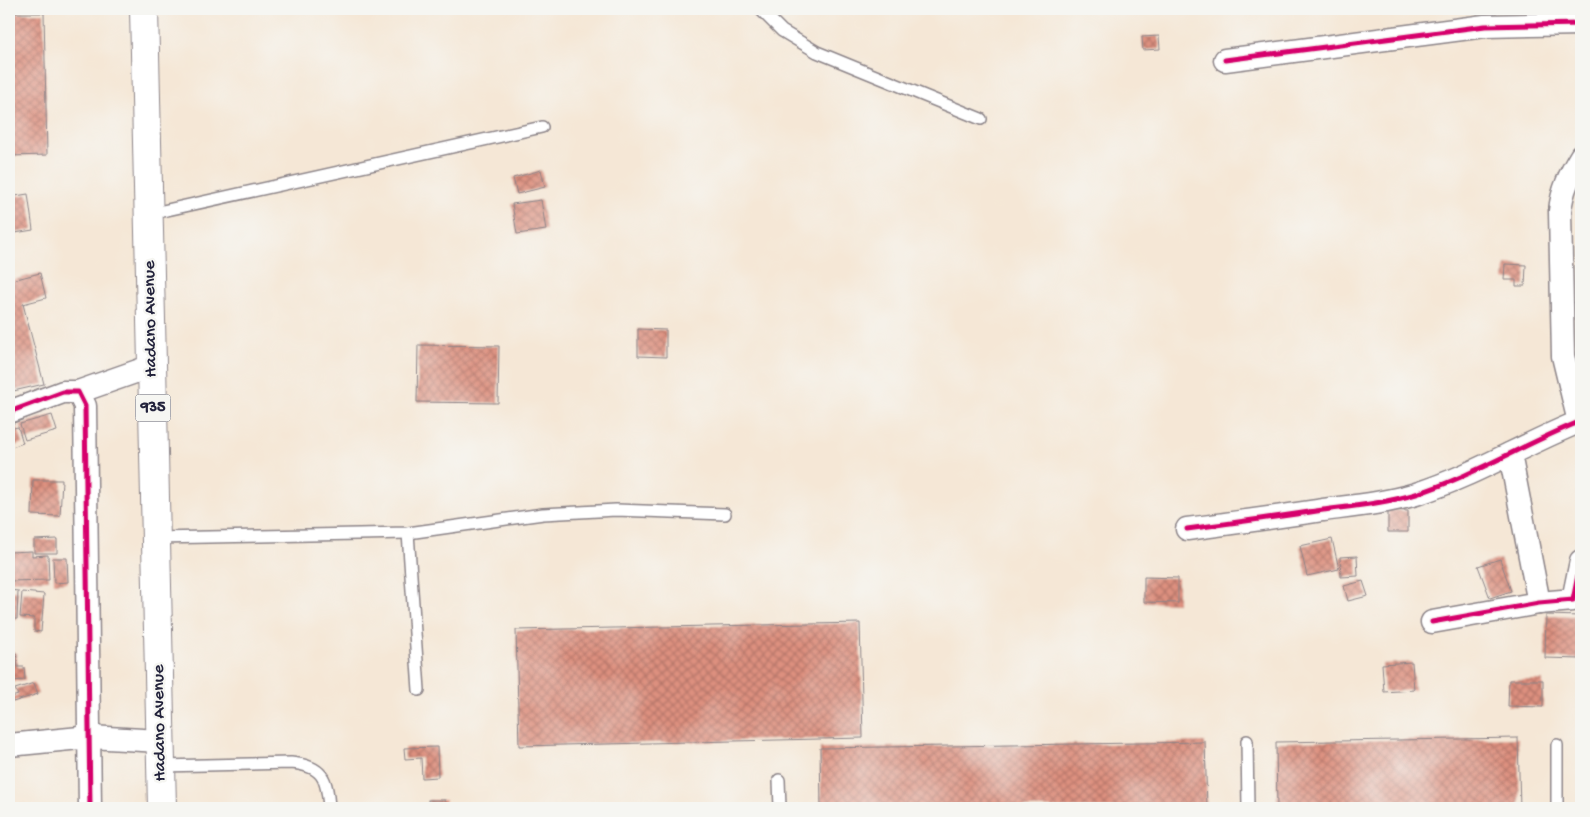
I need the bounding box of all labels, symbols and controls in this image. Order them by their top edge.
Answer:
street label: Hadano Avenue [139,260,163,378]
road number: 935 [136,394,170,422]
street label: Hadano Avenue [148,664,172,782]

